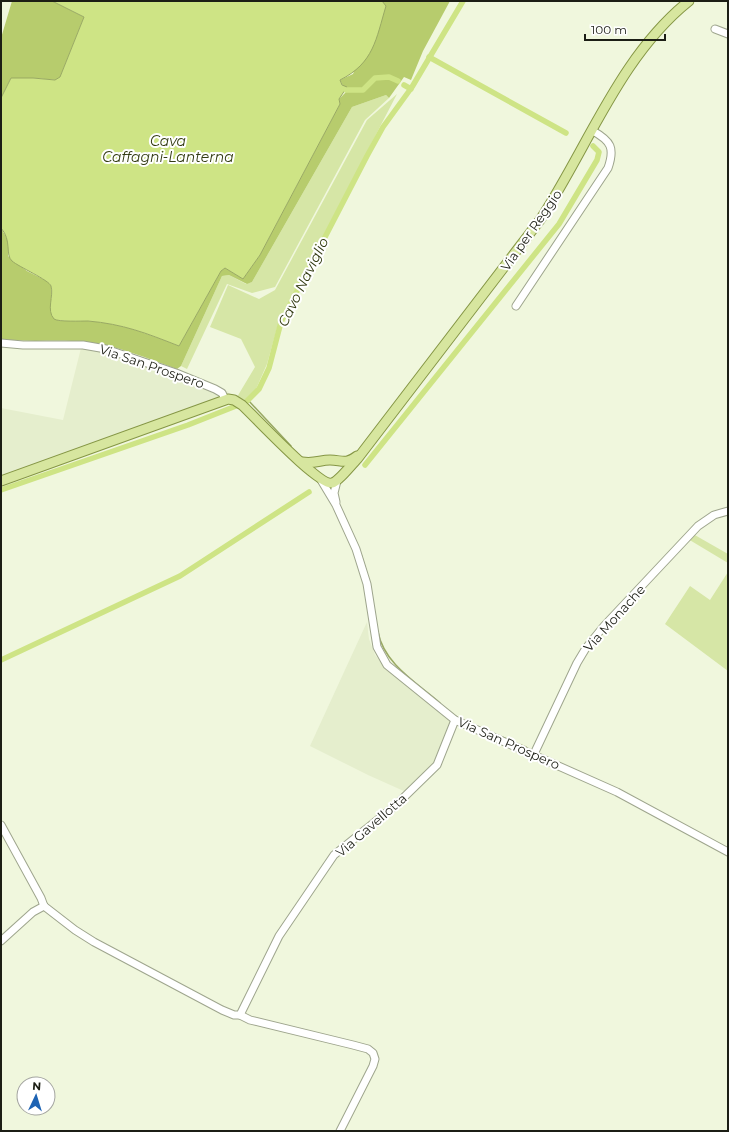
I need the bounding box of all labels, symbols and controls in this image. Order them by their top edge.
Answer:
scale bar [585,16,665,42]
text: 100 m [591,22,627,37]
water label: Cava Caffagni-Lanterna [102,132,234,166]
street label: Via per Reggio [497,186,565,274]
water label: Cavo Naviglio [274,234,332,330]
street label: Via San Prospero [98,341,206,391]
street label: Via Monache [580,581,648,655]
street label: Via San Prospero [456,713,562,773]
street label: Via Gavellotta [332,790,410,860]
north arrow [16,1076,56,1116]
text: N [32,1079,42,1093]

